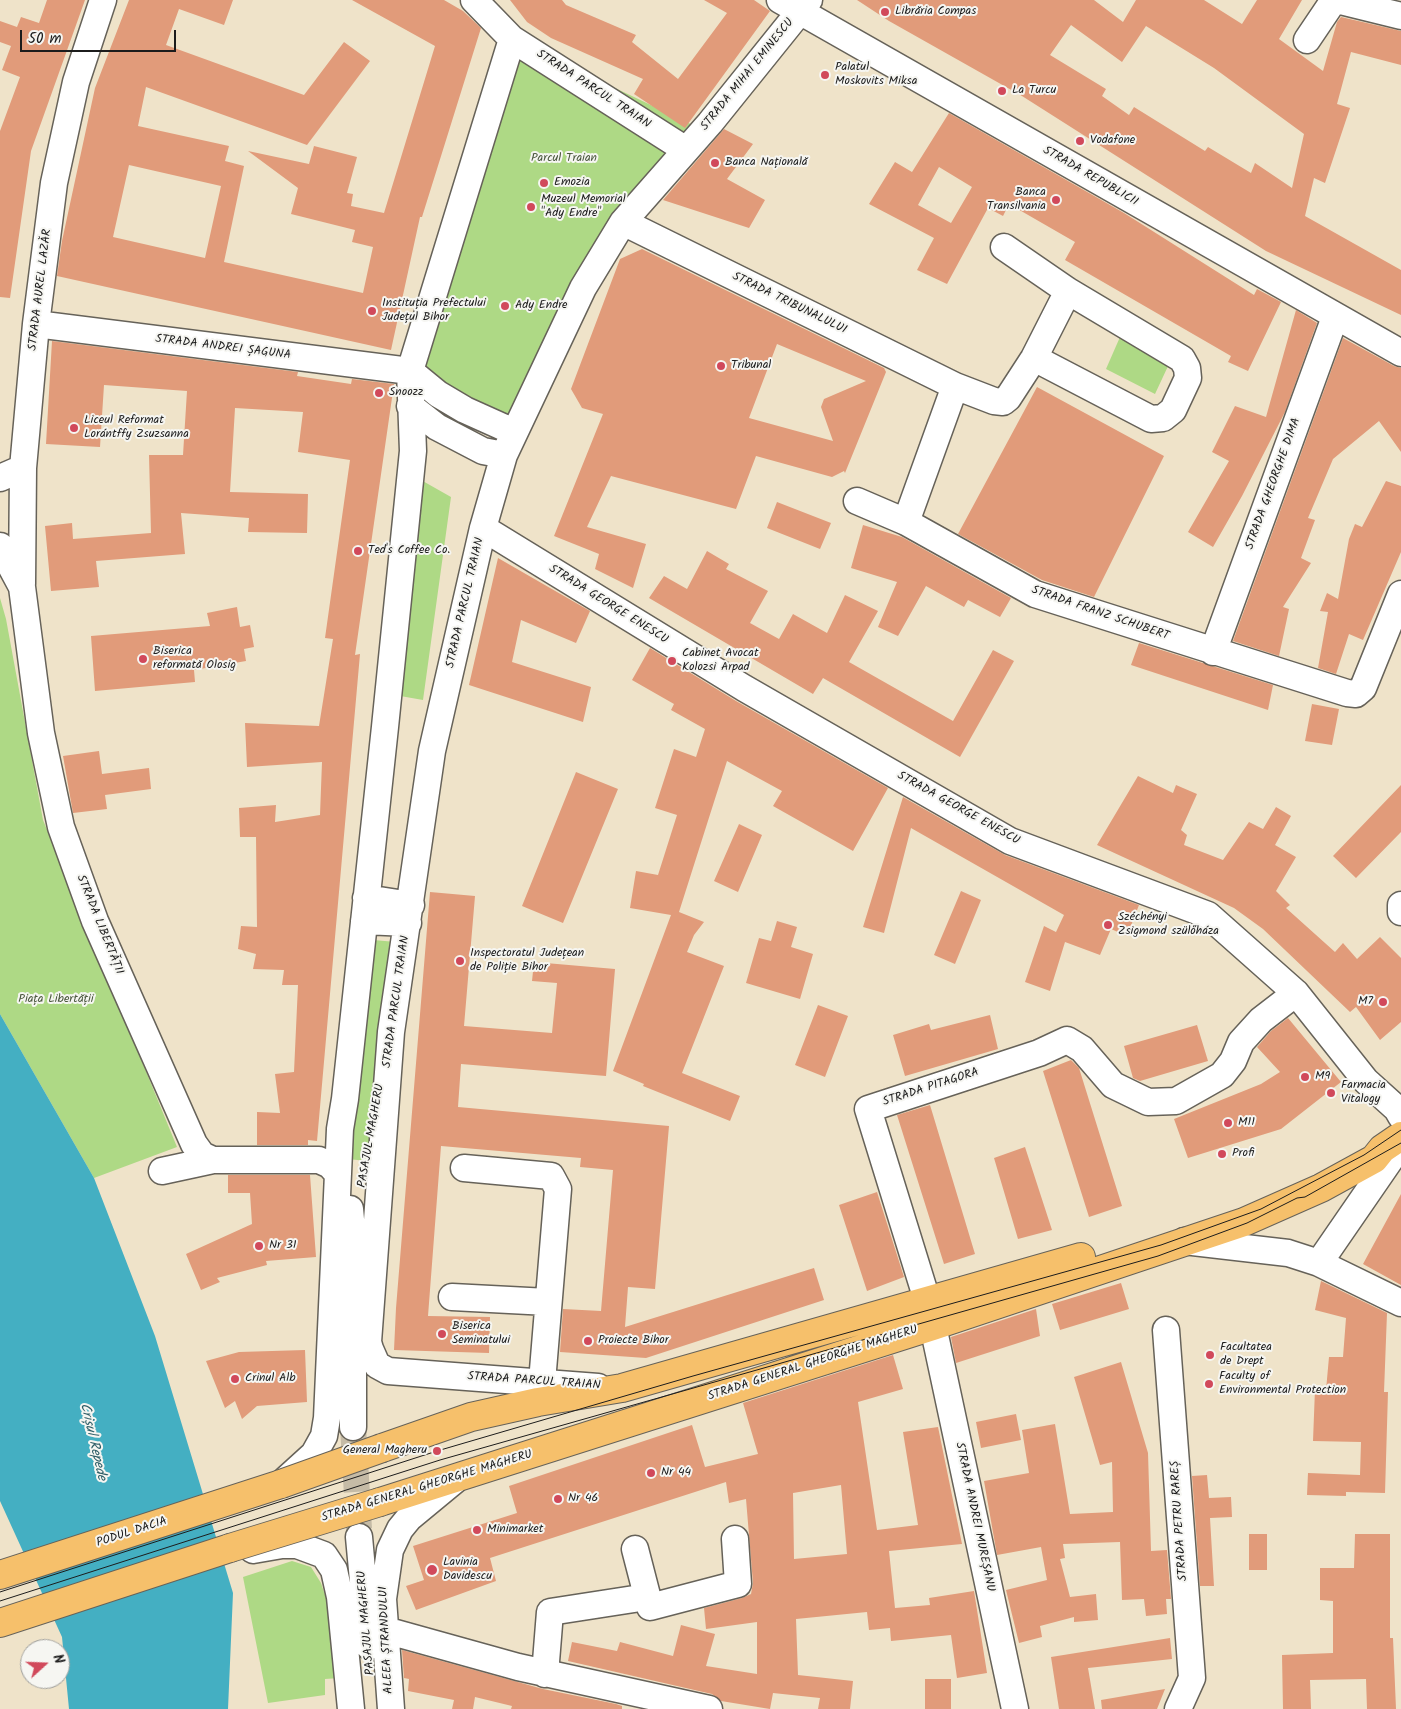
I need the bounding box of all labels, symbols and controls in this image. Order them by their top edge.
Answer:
place label: Librăria Compas [895,5,976,19]
marker: Librăria Compas [879,6,891,18]
street label: STRADA MIHAI EMINESCU [698,16,798,134]
scale bar [22,20,179,52]
text: 50 m [28,27,62,51]
street label: STRADA PARCUL TRAIAN [533,48,653,132]
place label: Palatul Moskovits Miksa [835,61,917,89]
marker: Palatul Moskovits Miksa [819,69,831,81]
place label: La Turcu [1012,84,1056,98]
marker: La Turcu [996,85,1008,97]
place label: Vodafone [1090,134,1135,148]
marker: Vodafone [1074,135,1086,147]
street label: STRADA REPUBLICII [1040,144,1140,210]
park label: Parcul Traian [531,152,597,166]
place label: Banca Națională [725,156,807,170]
marker: Banca Națională [709,157,721,169]
place label: Emozia [554,176,590,190]
marker: Emozia [538,177,550,189]
place label: Banca Transilvania [987,186,1046,214]
place label: Muzeul Memorial "Ady Endre" [541,193,626,221]
marker: Banca Transilvania [1050,194,1062,206]
marker: Muzeul Memorial "Ady Endre" [525,201,537,213]
street label: STRADA AUREL LAZĂR [26,228,56,352]
street label: STRADA TRIBUNALULUI [729,270,849,338]
place label: Instituția Prefectului Județul Bihor [382,297,486,325]
place label: Ady Endre [515,299,567,313]
marker: Ady Endre [499,300,511,312]
marker: Instituția Prefectului Județul Bihor [366,305,378,317]
street label: STRADA ANDREI ȘAGUNA [154,333,292,363]
place label: Tribunal [731,359,771,373]
marker: Tribunal [715,360,727,372]
place label: Snoozz [389,386,423,400]
marker: Snoozz [373,387,385,399]
place label: Liceul Reformat Lorántffy Zsuzsanna [84,414,189,442]
street label: STRADA GHEORGHE DIMA [1243,416,1305,552]
marker: Liceul Reformat Lorántffy Zsuzsanna [68,422,80,434]
street label: STRADA PARCUL TRAIAN [444,536,488,670]
place label: Ted's Coffee Co. [368,544,450,558]
marker: Ted's Coffee Co. [352,545,364,557]
street label: STRADA GEORGE ENESCU [546,562,670,648]
street label: STRADA FRANZ SCHUBERT [1029,584,1171,644]
place label: Biserica reformată Olosig [153,645,236,673]
place label: Cabinet Avocat Kolozsi Arpad [682,647,759,675]
marker: Biserica reformată Olosig [137,653,149,665]
marker: Cabinet Avocat Kolozsi Arpad [666,655,678,667]
street label: STRADA GEORGE ENESCU [894,769,1022,849]
street label: STRADA LIBERTĂȚII [72,873,126,977]
place label: Széchényi Zsigmond szülőháza [1118,911,1219,939]
marker: Széchényi Zsigmond szülőháza [1102,919,1114,931]
street label: STRADA PARCUL TRAIAN [381,935,413,1069]
place label: Inspectoratul Județean de Poliție Bihor [470,947,584,975]
marker: Inspectoratul Județean de Poliție Bihor [454,955,466,967]
park label: Piața Libertății [18,993,94,1007]
place label: M7 [1358,995,1373,1009]
marker: M7 [1377,996,1389,1008]
street label: STRADA PITAGORA [881,1066,981,1110]
place label: M9 [1315,1070,1330,1084]
marker: M9 [1299,1071,1311,1083]
place label: Farmacia Vitalogy [1341,1079,1386,1107]
street label: PASAJUL MAGHERU [356,1083,388,1189]
marker: Farmacia Vitalogy [1325,1087,1337,1099]
place label: M11 [1238,1116,1255,1130]
marker: M11 [1222,1117,1234,1129]
place label: Profi [1232,1147,1254,1161]
marker: Profi [1216,1148,1228,1160]
place label: Nr 31 [269,1239,297,1253]
marker: Nr 31 [253,1240,265,1252]
place label: Biserica Seminatului [452,1320,510,1348]
street label: STRADA GENERAL GHEORGHE MAGHERU [706,1323,920,1405]
marker: Biserica Seminatului [436,1328,448,1340]
place label: Proiecte Bihor [598,1334,669,1348]
marker: Proiecte Bihor [582,1335,594,1347]
place label: Facultatea de Drept [1220,1341,1272,1369]
marker: Facultatea de Drept [1204,1349,1216,1361]
street label: STRADA PARCUL TRAIAN [467,1370,601,1394]
place label: Faculty of Environmental Protection [1219,1370,1346,1398]
place label: Crinul Alb [245,1372,295,1386]
marker: Crinul Alb [229,1373,241,1385]
marker: Faculty of Environmental Protection [1203,1378,1215,1390]
water label: Crișul Repede [75,1402,109,1482]
street label: STRADA ANDREI MUREȘANU [951,1441,997,1593]
place label: General Magheru [343,1444,427,1458]
marker: General Magheru [431,1445,443,1457]
street label: STRADA GENERAL GHEORGHE MAGHERU [320,1448,534,1526]
street label: STRADA PETRU RAREȘ [1169,1460,1191,1582]
place label: Nr 44 [661,1466,691,1480]
marker: Nr 44 [645,1467,657,1479]
place label: Nr 46 [568,1492,598,1506]
marker: Nr 46 [552,1493,564,1505]
street label: PODUL DACIA [95,1515,169,1551]
place label: Minimarket [487,1523,543,1537]
marker: Minimarket [471,1524,483,1536]
place label: Lavinia Davidescu [443,1556,492,1584]
marker: Lavinia Davidescu [425,1563,439,1577]
street label: PASAJUL MAGHERU [355,1570,379,1676]
street label: ALEEA ȘTRANDULUI [377,1586,397,1694]
north arrow [20,1639,70,1689]
text: N [46,1651,70,1667]

